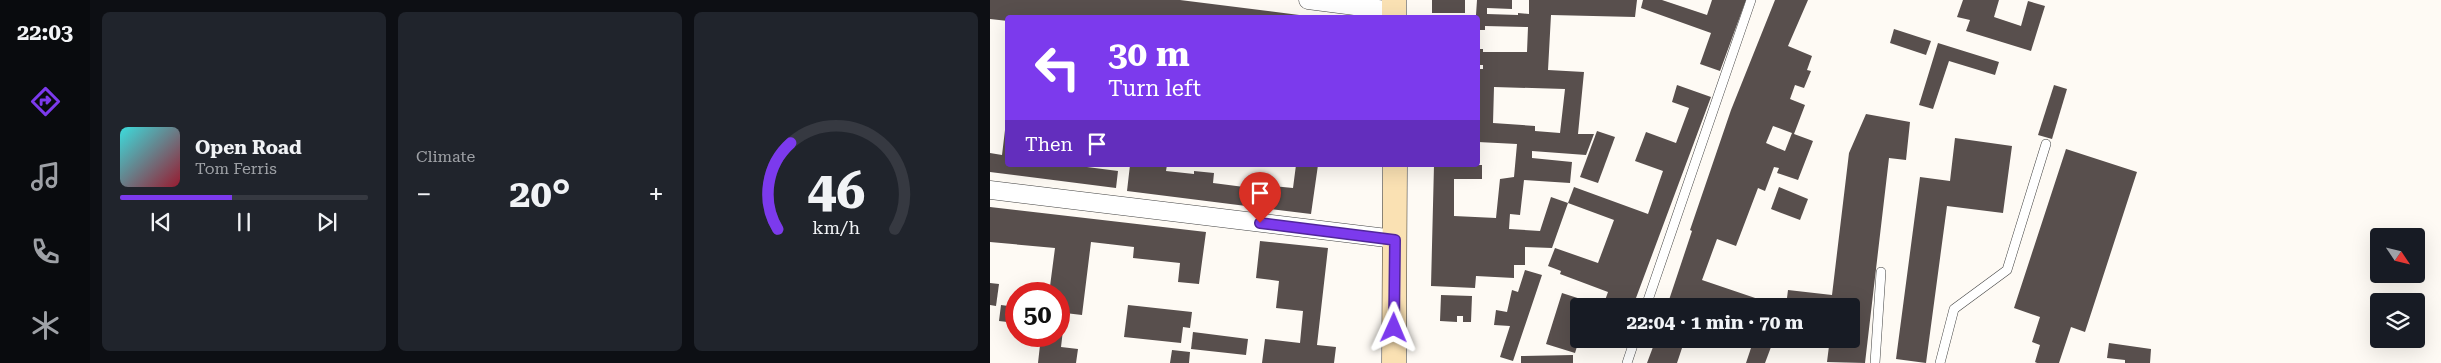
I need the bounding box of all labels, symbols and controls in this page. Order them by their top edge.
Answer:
text: 22:03 [17,20,73,45]
text: 30 m [1108,34,1190,75]
icon: left [1025,35,1090,100]
text: Turn left [1108,76,1201,101]
icon: directions [28,84,63,119]
icon: arrive [1083,130,1111,158]
text: Then [1025,133,1073,156]
text: Open Road [195,136,302,159]
text: Climate [416,147,475,166]
icon: music [28,159,63,194]
text: Tom Ferris [195,159,277,178]
text: 46 [807,160,865,221]
text: 20° [509,172,571,216]
pin [1239,172,1281,223]
text: − [416,178,432,211]
text: + [648,178,664,211]
icon: arrive [1246,179,1274,207]
icon: previous [147,208,175,236]
icon: pause [230,208,258,236]
icon: next [313,208,341,236]
text: km/h [812,217,860,238]
north arrow [2370,228,2425,282]
map controls [2370,228,2425,348]
icon: phone [28,234,63,269]
speed limit sign: 50 [1005,282,1070,347]
button: layers [2370,293,2425,348]
position arrow [1367,301,1419,353]
icon: climate [28,308,63,343]
text: 22:04 · 1 min · 70 m [1627,311,1803,334]

